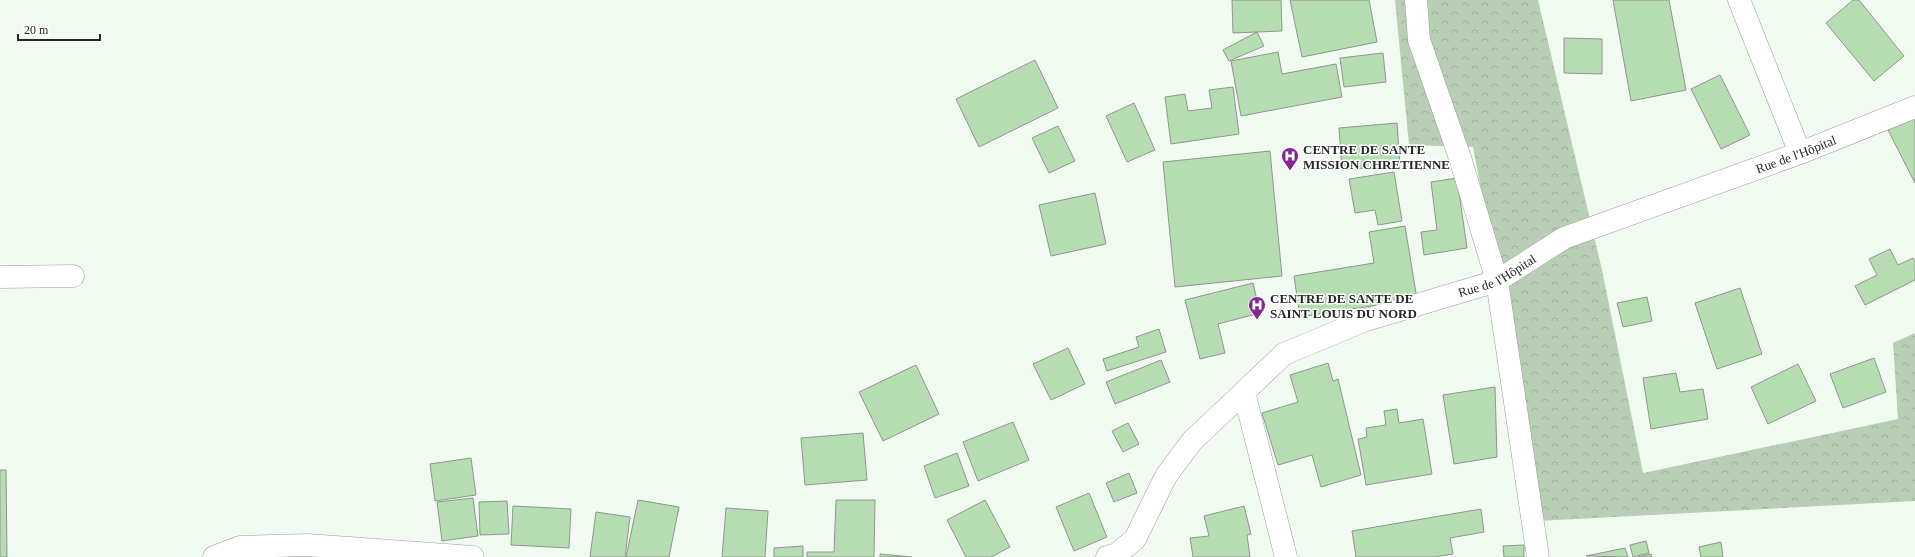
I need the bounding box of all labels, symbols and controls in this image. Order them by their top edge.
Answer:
scale bar [18,16,100,42]
text: 20 m [24,23,49,37]
street label: Rue de l'Hôpital [1754,132,1839,176]
place label: CENTRE DE SANTE MISSION CHRETIENNE [1303,142,1450,172]
hospital icon: CENTRE DE SANTE MISSION CHRETIENNE [1280,146,1300,171]
street label: Rue de l'Hôpital [1456,251,1539,300]
place label: CENTRE DE SANTE DE SAINT LOUIS DU NORD [1270,291,1417,321]
hospital icon: CENTRE DE SANTE DE SAINT LOUIS DU NORD [1247,295,1267,320]

